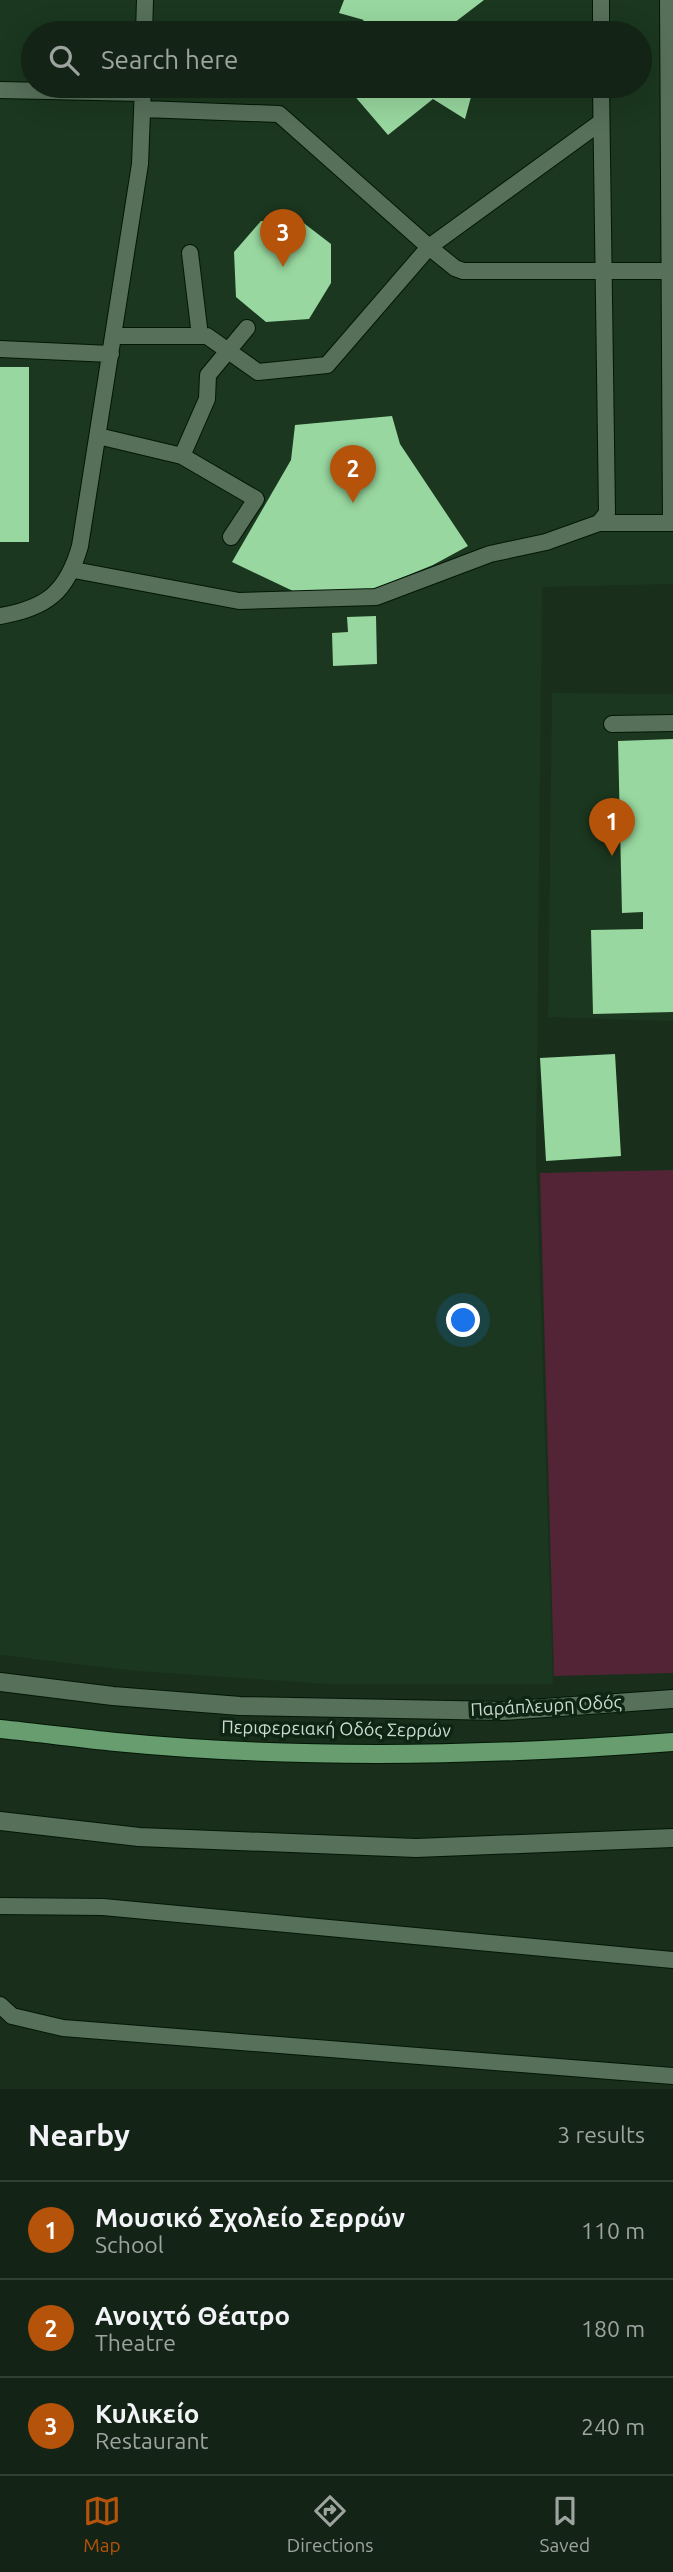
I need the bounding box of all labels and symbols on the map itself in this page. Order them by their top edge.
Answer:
pin: 3 [260,209,306,267]
pin: 2 [330,445,376,503]
pin: 1 [589,798,635,856]
your location [446,1303,480,1337]
street label: Παράπλευρη Οδός [470,1691,622,1720]
street label: Περιφερειακή Οδός Σερρών [221,1716,451,1741]

